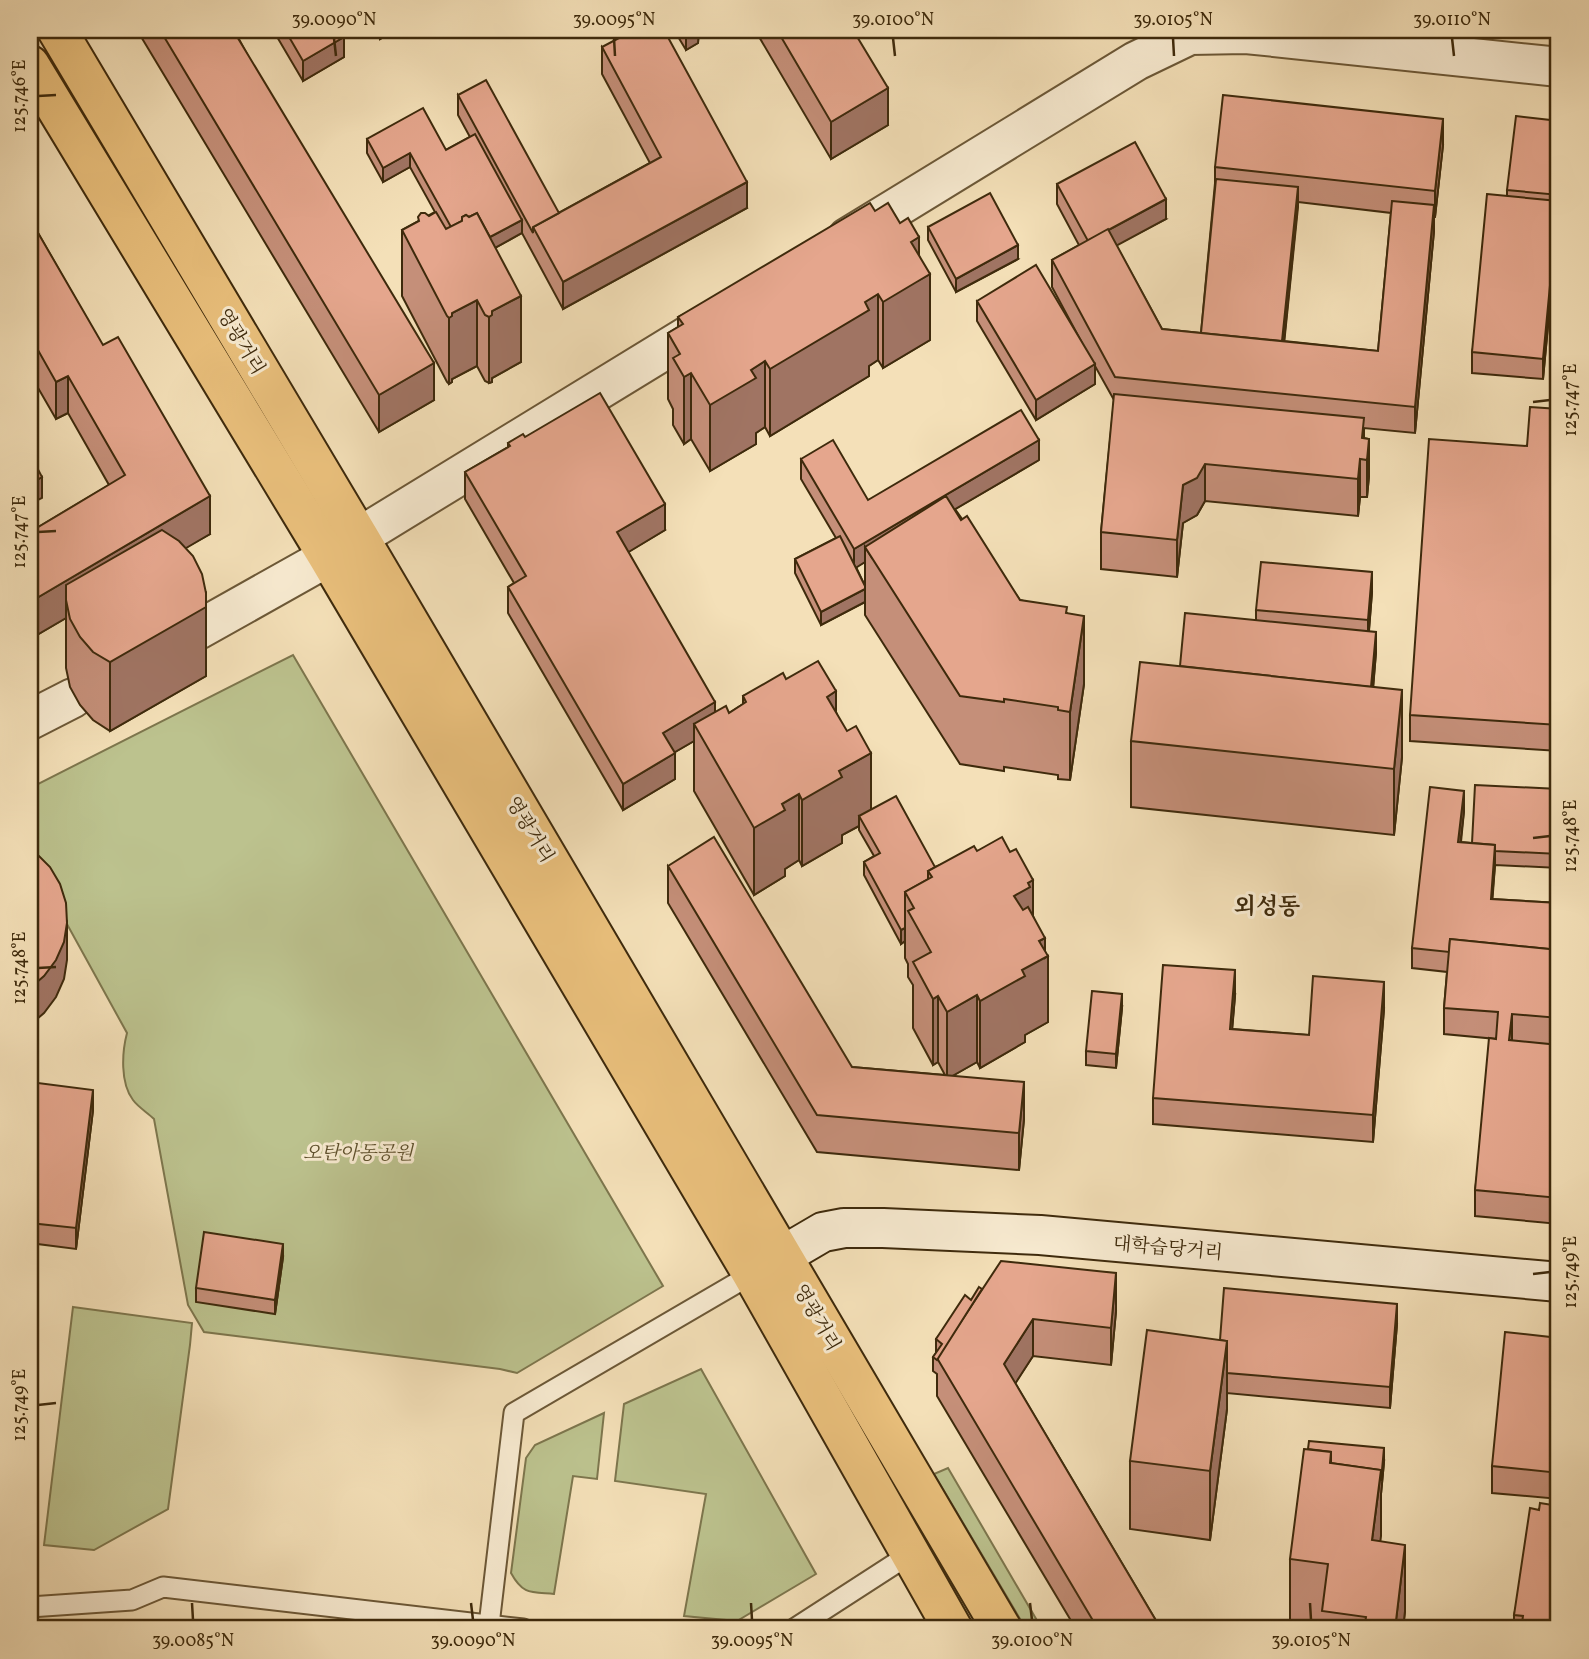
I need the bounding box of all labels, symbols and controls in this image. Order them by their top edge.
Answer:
text: 39.0090°N [292,8,376,33]
text: 39.0095°N [573,8,655,33]
text: 39.0100°N [852,8,934,33]
text: 39.0105°N [1133,8,1213,33]
text: 39.0110°N [1413,8,1491,33]
text: 125.746°E [8,59,33,133]
street label: 영광거리 [210,304,270,380]
text: 125.747°E [1559,363,1584,437]
text: 125.747°E [8,495,33,569]
street label: 영광거리 [499,792,559,868]
text: 125.748°E [1559,799,1584,873]
district label: 외성동 [1234,892,1300,924]
text: 125.748°E [8,931,33,1005]
park label: 오탄아동공원 [303,1141,415,1167]
street label: 대학습당거리 [1112,1231,1224,1267]
text: 125.749°E [1559,1235,1584,1308]
street label: 영광거리 [787,1280,846,1356]
text: 125.749°E [8,1368,33,1441]
text: 39.0085°N [152,1629,234,1654]
text: 39.0090°N [431,1629,515,1654]
text: 39.0095°N [711,1629,793,1654]
text: 39.0100°N [991,1629,1073,1654]
text: 39.0105°N [1271,1629,1351,1654]

